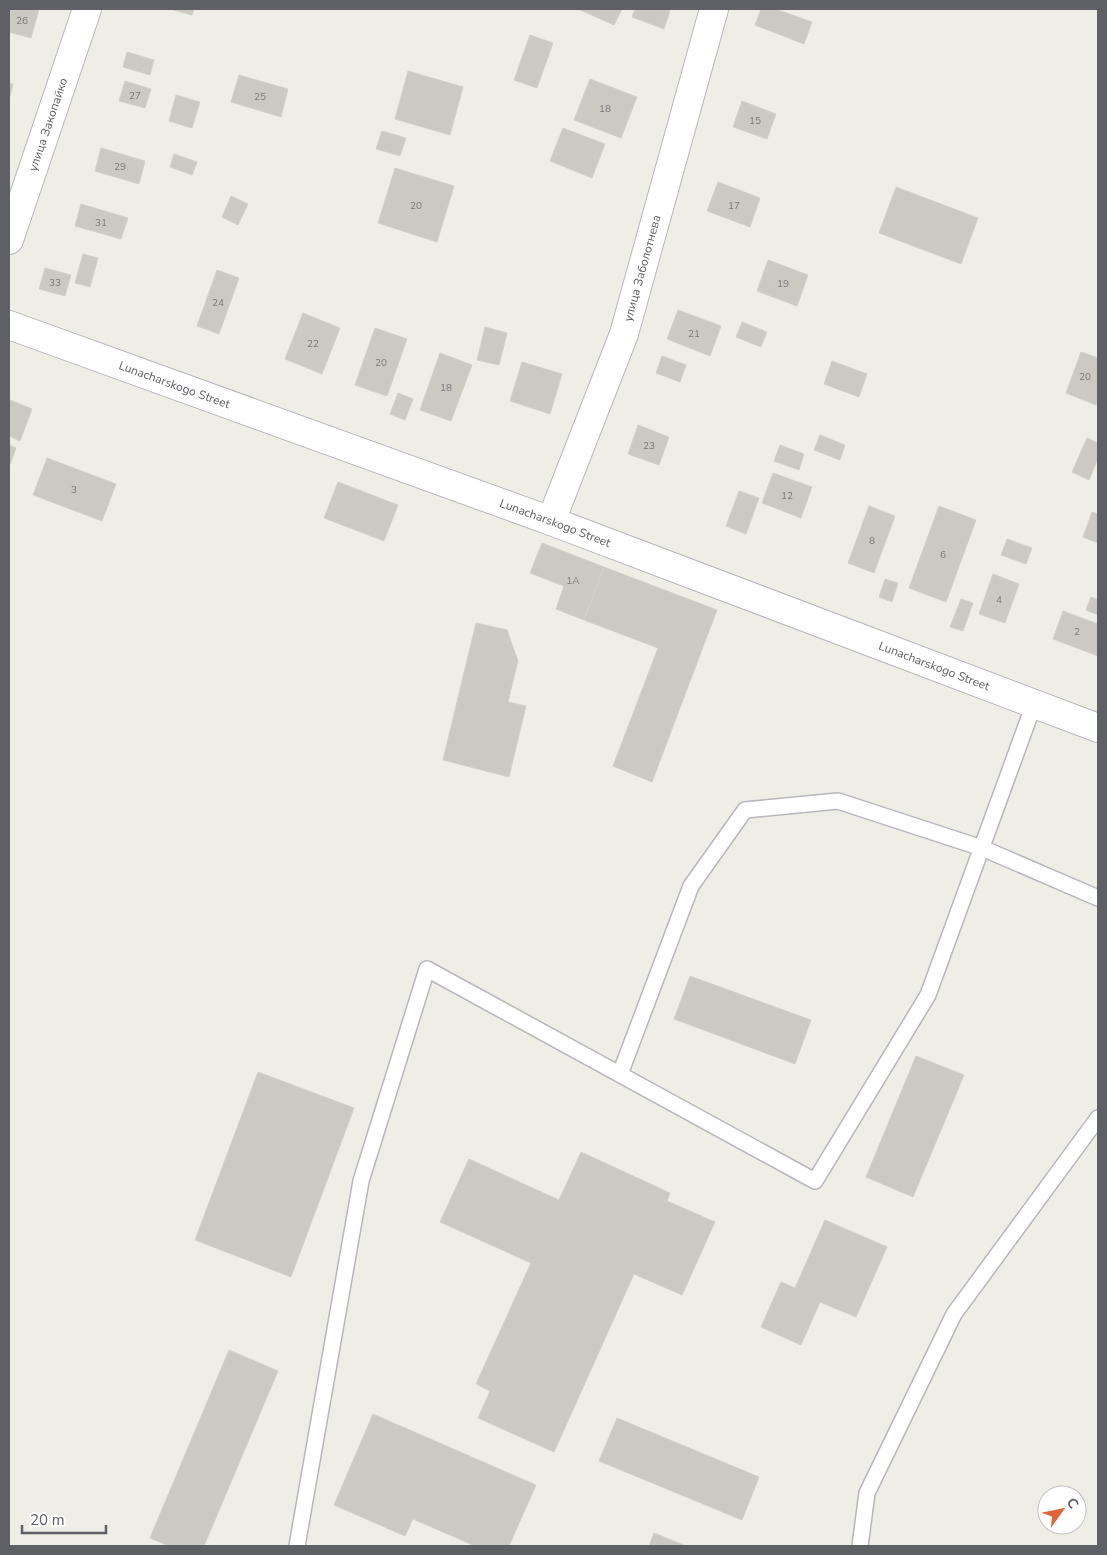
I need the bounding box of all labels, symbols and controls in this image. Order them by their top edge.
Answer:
house number: 26 [16,14,28,28]
street label: улица Закопайко [25,75,71,173]
house number: 27 [129,89,141,103]
house number: 25 [254,90,266,104]
house number: 18 [599,102,611,116]
house number: 15 [749,114,761,128]
house number: 29 [114,160,126,174]
house number: 20 [410,199,422,213]
house number: 17 [728,199,740,213]
street label: улица Заболотнева [620,213,665,323]
house number: 31 [95,216,107,230]
house number: 33 [49,276,61,290]
house number: 19 [777,277,789,291]
house number: 24 [212,296,224,310]
house number: 21 [688,327,700,341]
house number: 22 [307,337,319,351]
house number: 20 [375,356,387,370]
street label: Lunacharskogo Street [117,357,233,413]
house number: 20 [1079,370,1091,384]
house number: 18 [440,381,452,395]
house number: 23 [643,439,655,453]
house number: 3 [71,483,77,497]
house number: 12 [781,489,793,503]
street label: Lunacharskogo Street [497,495,614,551]
house number: 8 [869,534,875,548]
house number: 6 [940,548,946,562]
house number: 1А [566,574,580,588]
house number: 4 [996,593,1002,607]
house number: 2 [1074,625,1080,639]
street label: Lunacharskogo Street [876,638,993,695]
north arrow [1037,1485,1087,1535]
text: С [1062,1494,1083,1513]
scale bar [22,1502,106,1534]
text: 20 m [30,1510,65,1530]

